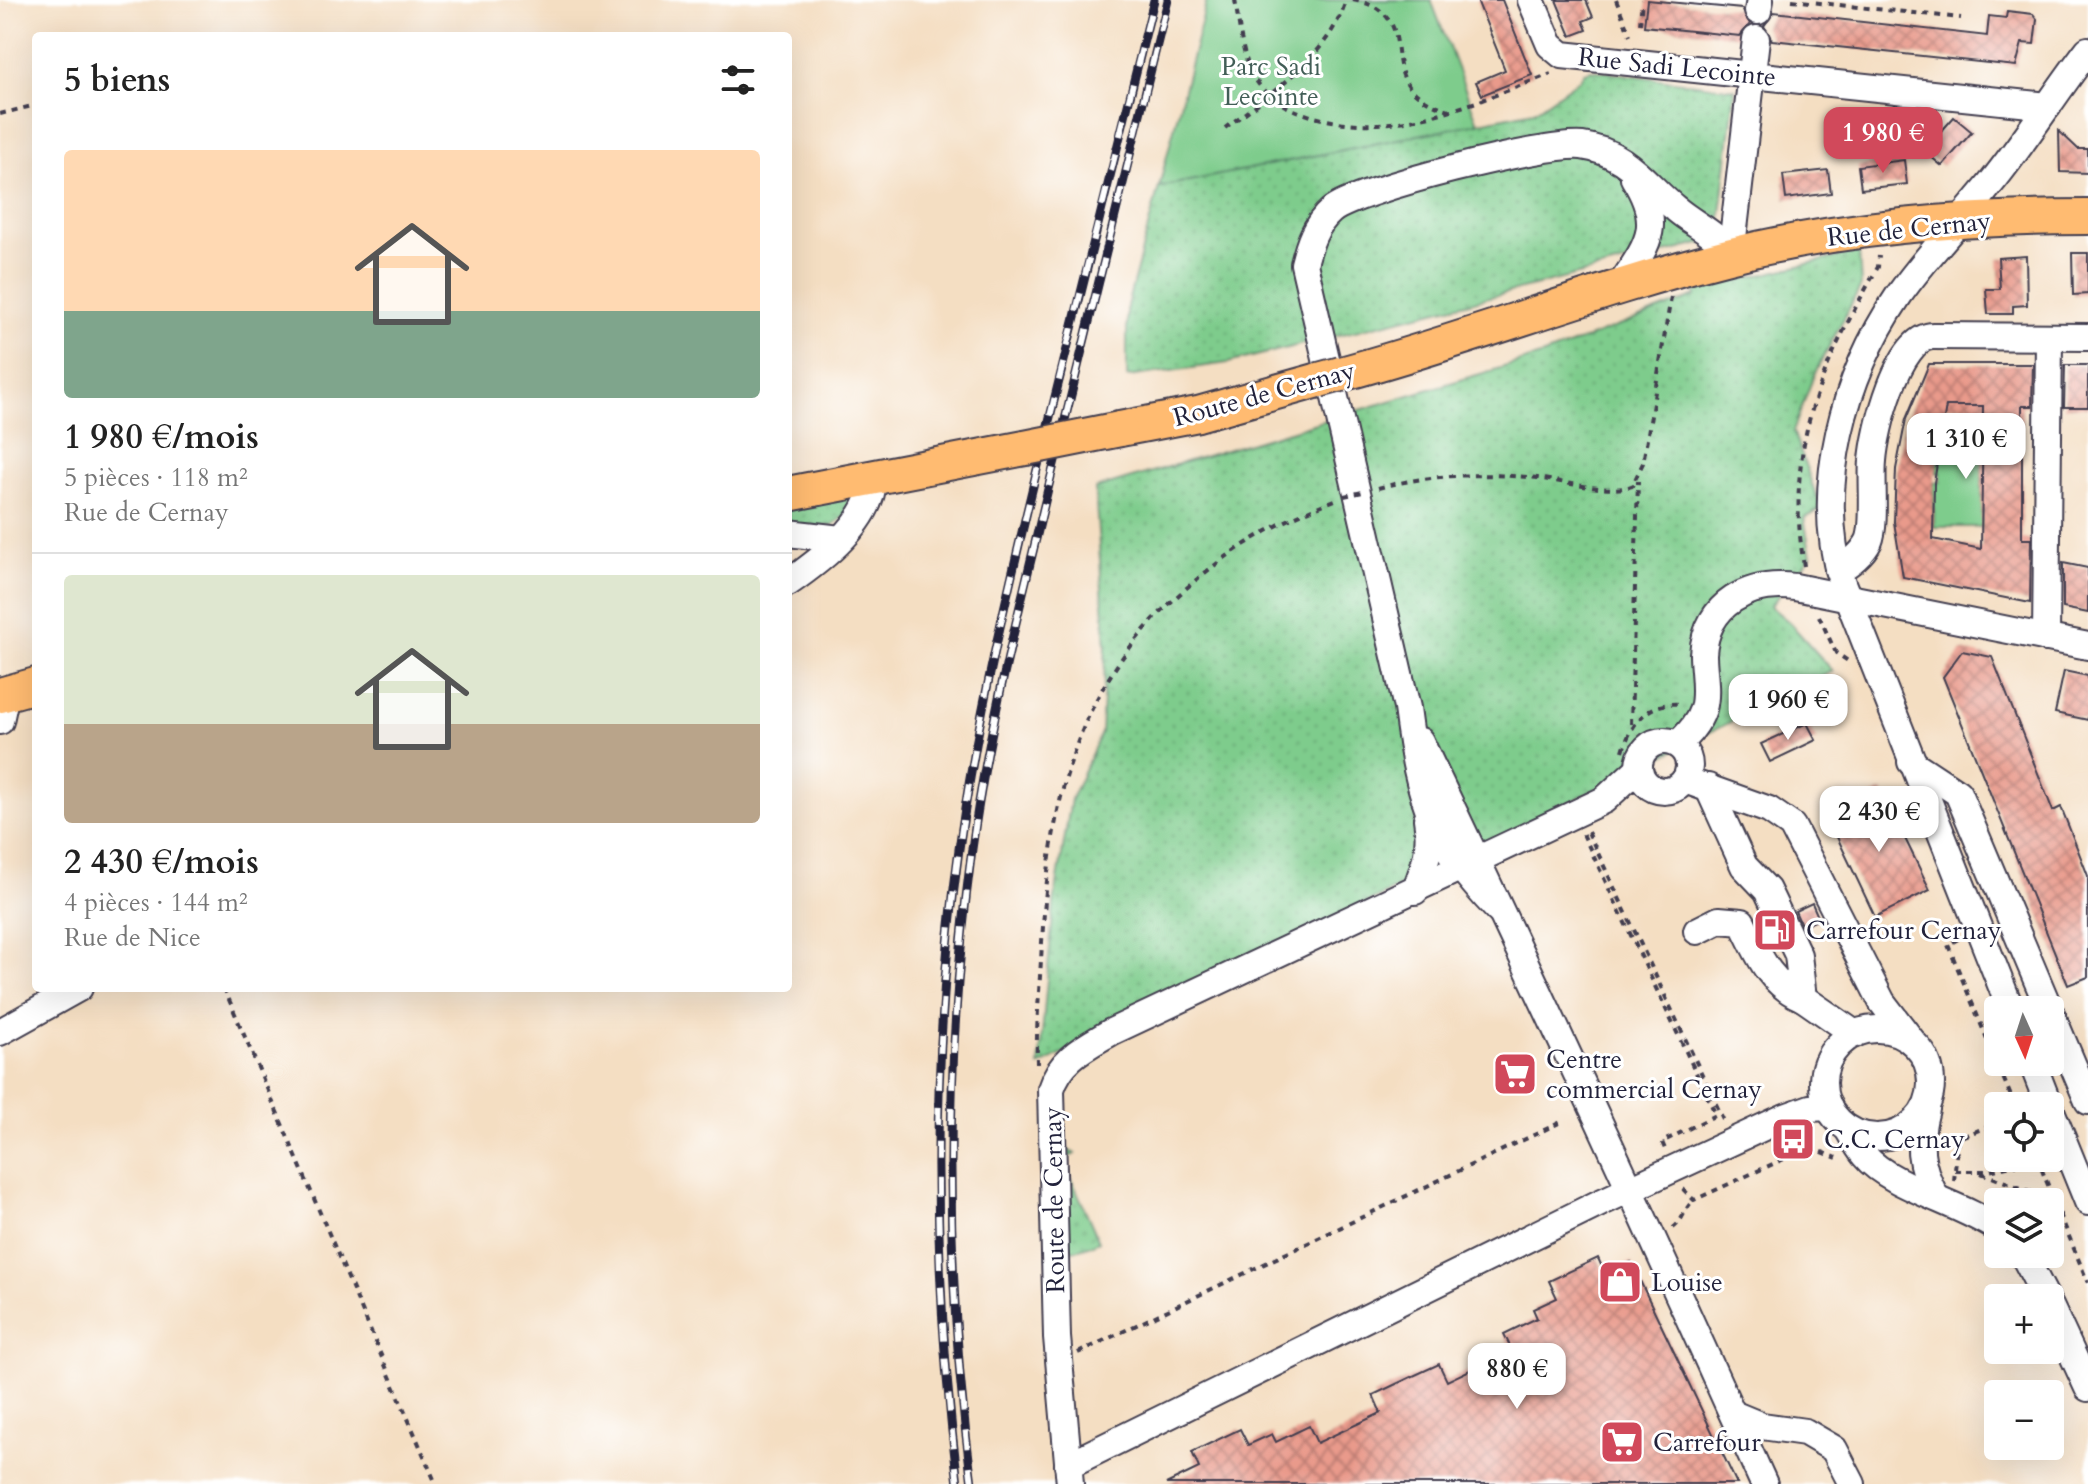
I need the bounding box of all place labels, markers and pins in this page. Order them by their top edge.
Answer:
pin: 1 980 € [1809,107,1957,175]
pin: 1 310 € [1892,413,2040,481]
pin: 1 960 € [1714,674,1862,742]
pin: 2 430 € [1805,786,1953,854]
fuel station icon: Carrefour Cernay [1751,906,1799,954]
place label: Carrefour Cernay [1806,913,2002,948]
place label: Centre commercial Cernay [1546,1042,1762,1107]
supermarket icon: Centre commercial Cernay [1491,1050,1539,1098]
bus stop icon: C.C. Cernay [1769,1115,1817,1163]
place label: C.C. Cernay [1824,1122,1965,1157]
shop icon: Louise [1596,1258,1644,1306]
place label: Louise [1651,1265,1723,1300]
pin: 880 € [1461,1343,1573,1411]
supermarket icon: Carrefour [1598,1418,1646,1466]
place label: Carrefour [1653,1425,1761,1460]

